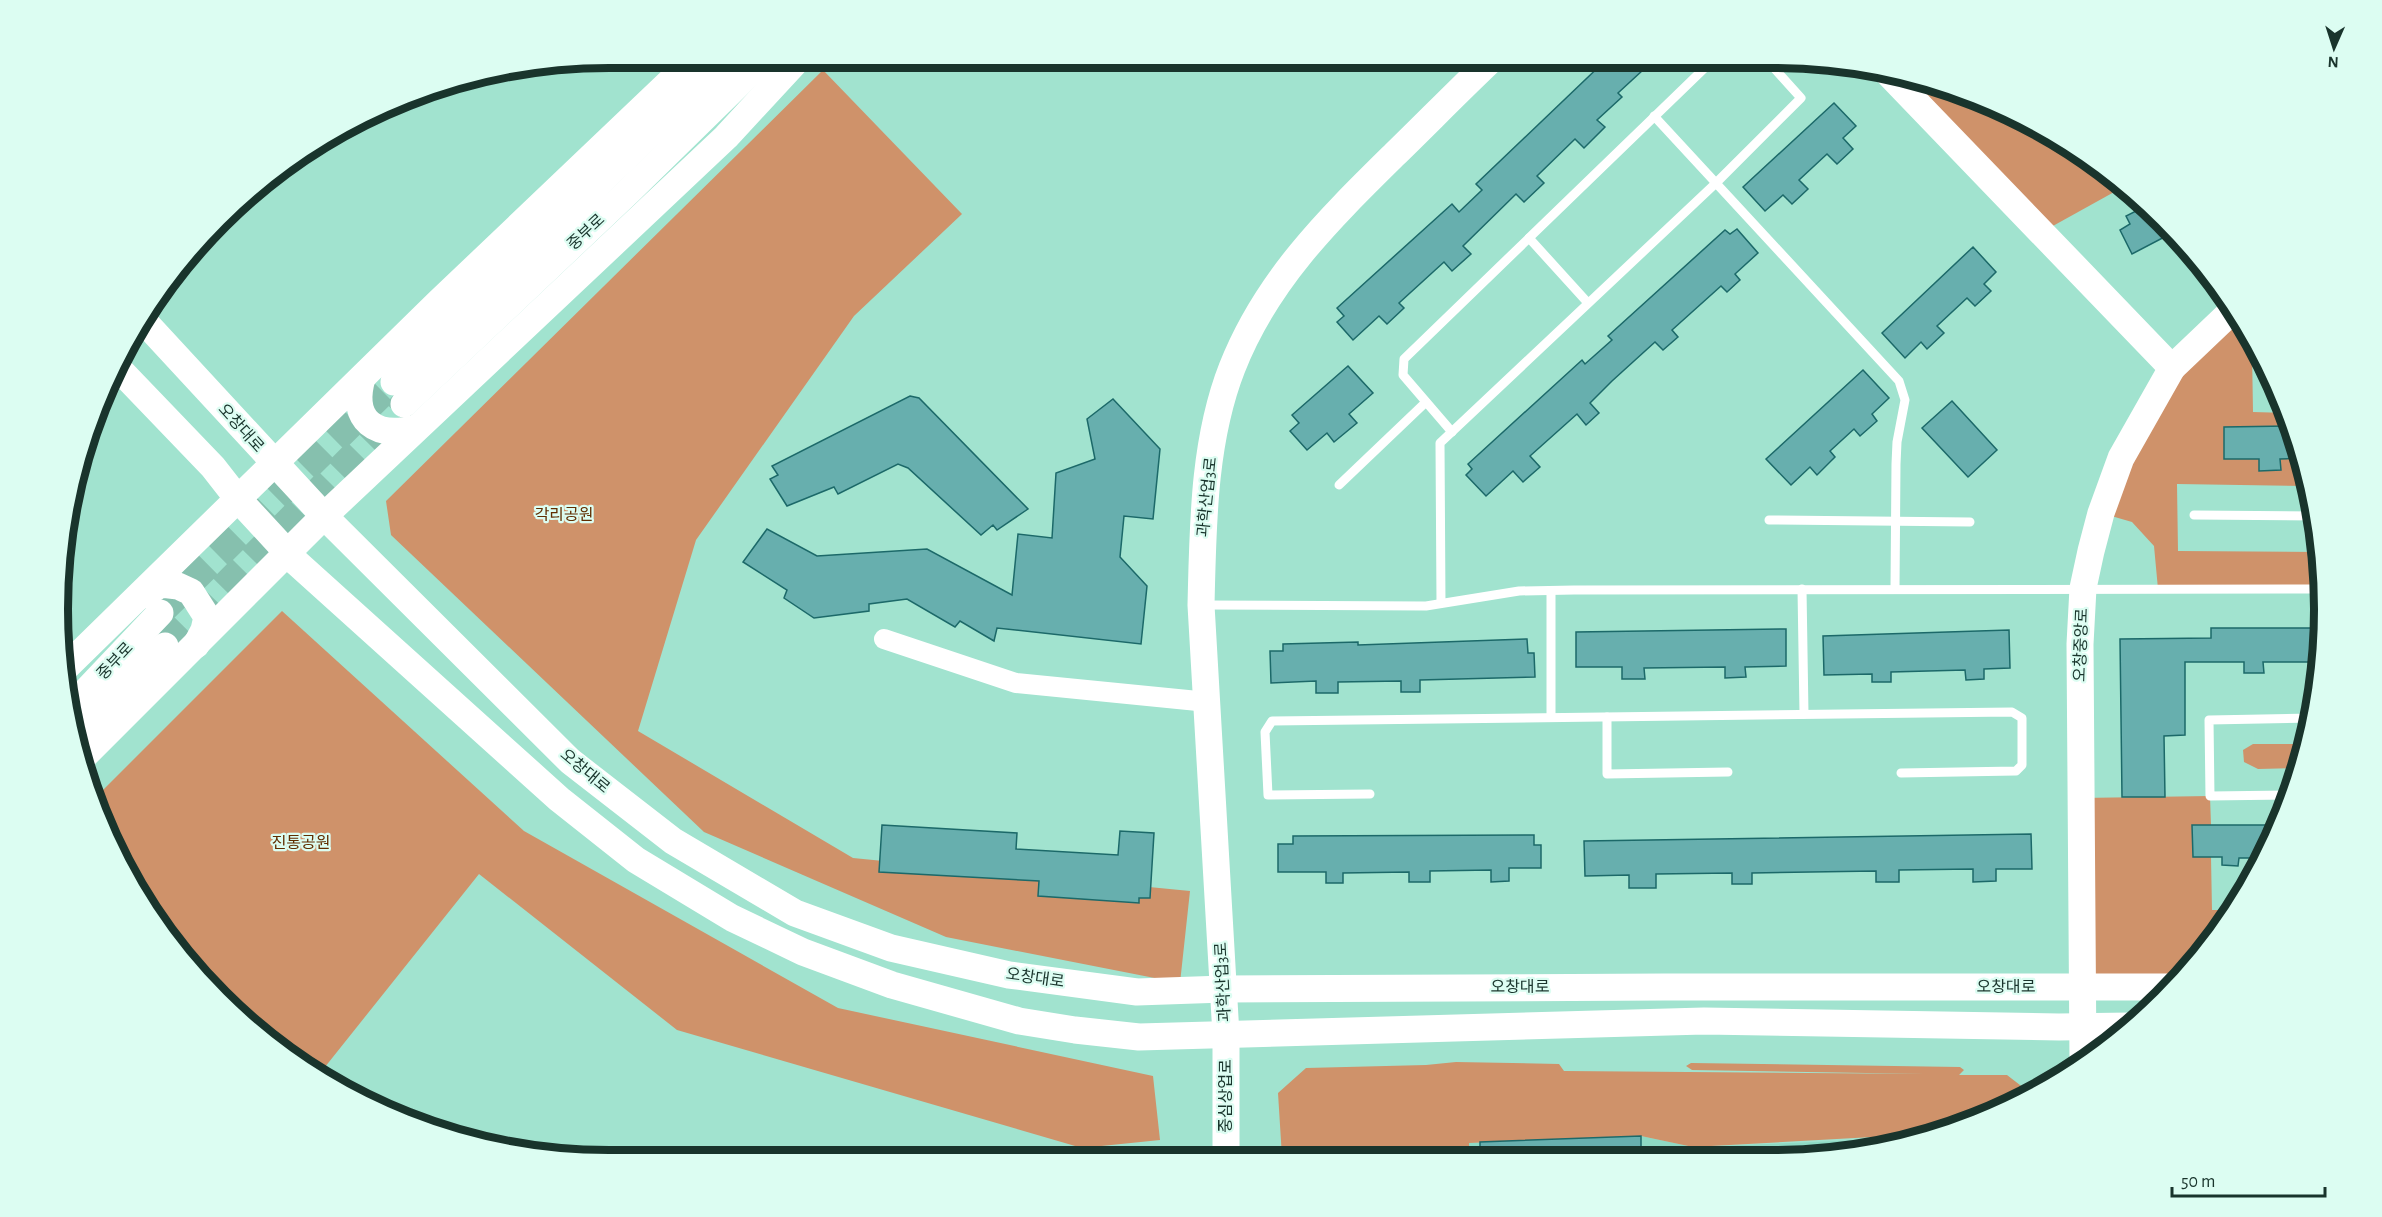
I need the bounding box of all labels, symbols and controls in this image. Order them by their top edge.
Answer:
north arrow [2304,18,2364,78]
text: N [2327,54,2339,70]
street label: 중부로 [564,211,608,253]
street label: 오창대로 [215,401,267,455]
street label: 과학산업3로 [1194,456,1219,538]
park label: 각리공원 [535,507,593,523]
street label: 오창중앙로 [2072,608,2090,682]
street label: 중부로 [94,639,136,683]
street label: 오창대로 [557,746,613,796]
park label: 진통공원 [272,835,330,851]
street label: 과학산업3로 [1212,941,1233,1023]
street label: 오창대로 [1005,966,1066,990]
street label: 오창대로 [1491,979,1550,995]
street label: 오창대로 [1977,979,2036,995]
street label: 중심상업로 [1218,1059,1234,1133]
scale bar [2172,1160,2325,1198]
text: 50 m [2181,1173,2215,1191]

